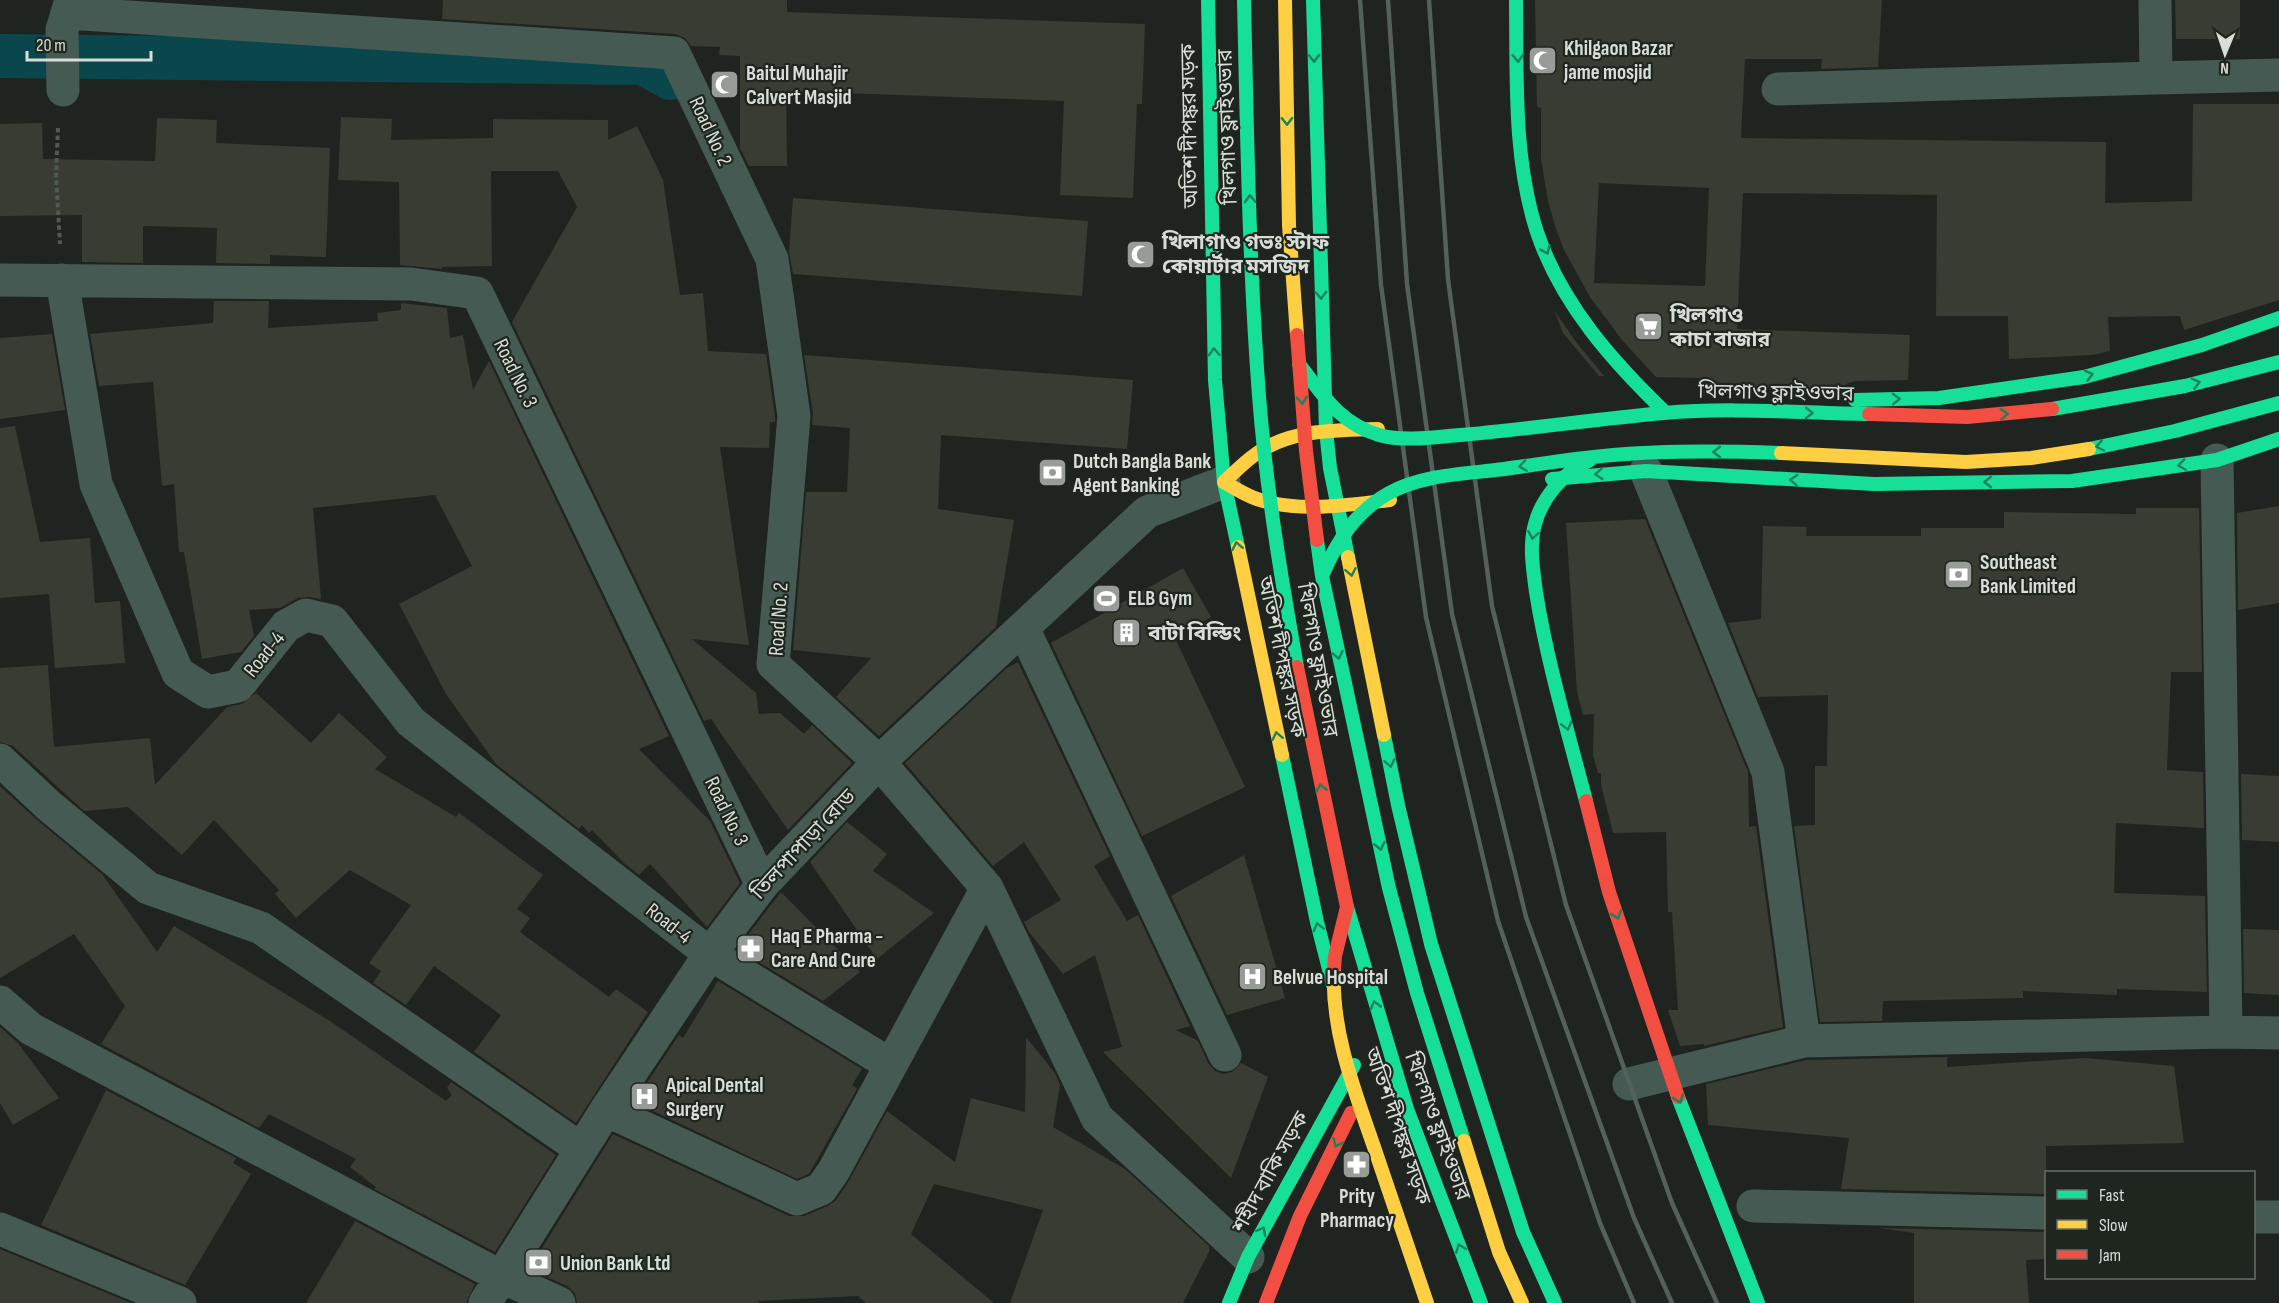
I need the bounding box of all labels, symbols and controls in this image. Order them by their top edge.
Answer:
scale bar [27,24,152,62]
north arrow [2195,24,2255,84]
text: 20 m [36,35,66,56]
place label: Khilgaon Bazar jame mosjid [1563,36,1674,85]
street label: অতিশ দীপঙ্কর সড়ক [1176,43,1203,209]
mosque icon: Khilgaon Bazar jame mosjid [1527,44,1559,76]
street label: খিলগাও ফ্লাইওভার [1212,48,1243,206]
one-way arrow [1308,54,1320,63]
one-way arrow [1512,54,1524,63]
text: N [2220,58,2229,77]
place label: Baitul Muhajir Calvert Masjid [746,61,852,110]
mosque icon: Baitul Muhajir Calvert Masjid [709,69,741,101]
street label: Road No. 2 [684,93,737,170]
one-way arrow [1281,117,1293,126]
one-way arrow [1243,195,1256,204]
place label: খিলাগাও গভঃ স্টাফ কোয়ার্টার মসজিদ [1161,230,1330,279]
mosque icon: খিলাগাও গভঃ স্টাফ কোয়ার্টার মসজিদ [1125,238,1157,270]
one-way arrow [1538,244,1550,255]
one-way arrow [1315,291,1328,300]
place label: খিলগাও কাচা বাজার [1669,303,1770,352]
supermarket icon: খিলগাও কাচা বাজার [1633,311,1665,343]
street label: Road No. 3 [488,335,543,412]
one-way arrow [1208,348,1221,357]
one-way arrow [2084,370,2094,383]
one-way arrow [2191,377,2201,390]
street label: খিলগাও ফ্লাইওভার [1697,379,1854,406]
one-way arrow [1891,393,1900,405]
one-way arrow [1295,395,1308,404]
one-way arrow [1805,406,1814,419]
one-way arrow [2000,408,2009,421]
one-way arrow [2095,439,2105,452]
one-way arrow [1713,446,1722,458]
place label: Dutch Bangla Bank Agent Banking [1072,449,1211,498]
bank icon: Dutch Bangla Bank Agent Banking [1036,457,1068,489]
one-way arrow [2178,459,2187,471]
one-way arrow [1518,460,1528,472]
one-way arrow [1594,468,1603,481]
one-way arrow [1789,473,1798,486]
one-way arrow [1984,476,1993,488]
one-way arrow [1528,531,1540,540]
one-way arrow [1231,541,1244,551]
place label: Southeast Bank Limited [1980,550,2076,599]
bank icon: Southeast Bank Limited [1943,558,1975,590]
one-way arrow [1344,567,1357,577]
street label: অতিশ দীপঙ্কর সড়ক [1252,573,1311,741]
street label: খিলগাও ফ্লাইওভার [1292,580,1343,739]
street label: Road No. 2 [763,581,794,657]
sports icon: ELB Gym [1091,582,1123,614]
place label: ELB Gym [1128,586,1192,611]
building icon: বাটা বিল্ডিং [1111,617,1143,649]
place label: বাটা বিল্ডিং [1147,621,1242,646]
street label: Road-4 [238,626,290,682]
one-way arrow [1331,650,1344,660]
one-way arrow [1559,721,1572,731]
one-way arrow [1272,732,1285,742]
one-way arrow [1383,758,1396,768]
street label: Road No. 3 [699,773,754,850]
street label: তিলপাপাড়া রোড [745,783,861,905]
one-way arrow [1315,783,1328,793]
one-way arrow [1372,840,1385,850]
street label: Road-4 [641,898,697,949]
one-way arrow [1609,909,1622,920]
one-way arrow [1313,922,1326,932]
place label: Haq E Pharma - Care And Cure [771,924,883,973]
pharmacy icon: Haq E Pharma - Care And Cure [734,932,766,964]
hospital icon: Belvue Hospital [1236,961,1268,993]
place label: Belvue Hospital [1273,965,1388,990]
one-way arrow [1370,1000,1382,1011]
street label: অতিশ দীপঙ্কর সড়ক [1359,1043,1436,1209]
street label: খিলগাও ফ্লাইওভার [1399,1048,1476,1204]
place label: Apical Dental Surgery [665,1073,764,1122]
hospital icon: Apical Dental Surgery [629,1081,661,1113]
one-way arrow [1671,1094,1684,1104]
street label: শহীদ বাকি সড়ক [1226,1106,1315,1238]
one-way arrow [1332,1136,1344,1147]
pharmacy icon: Prity Pharmacy [1341,1149,1373,1181]
legend [2045,1171,2255,1279]
place label: Prity Pharmacy [1320,1184,1394,1233]
text: Fast [2099,1185,2125,1206]
text: Slow [2099,1215,2128,1236]
one-way arrow [1255,1227,1266,1237]
one-way arrow [1455,1243,1467,1254]
text: Jam [2098,1245,2121,1266]
bank icon: Union Bank Ltd [523,1247,555,1279]
place label: Union Bank Ltd [560,1251,670,1276]

